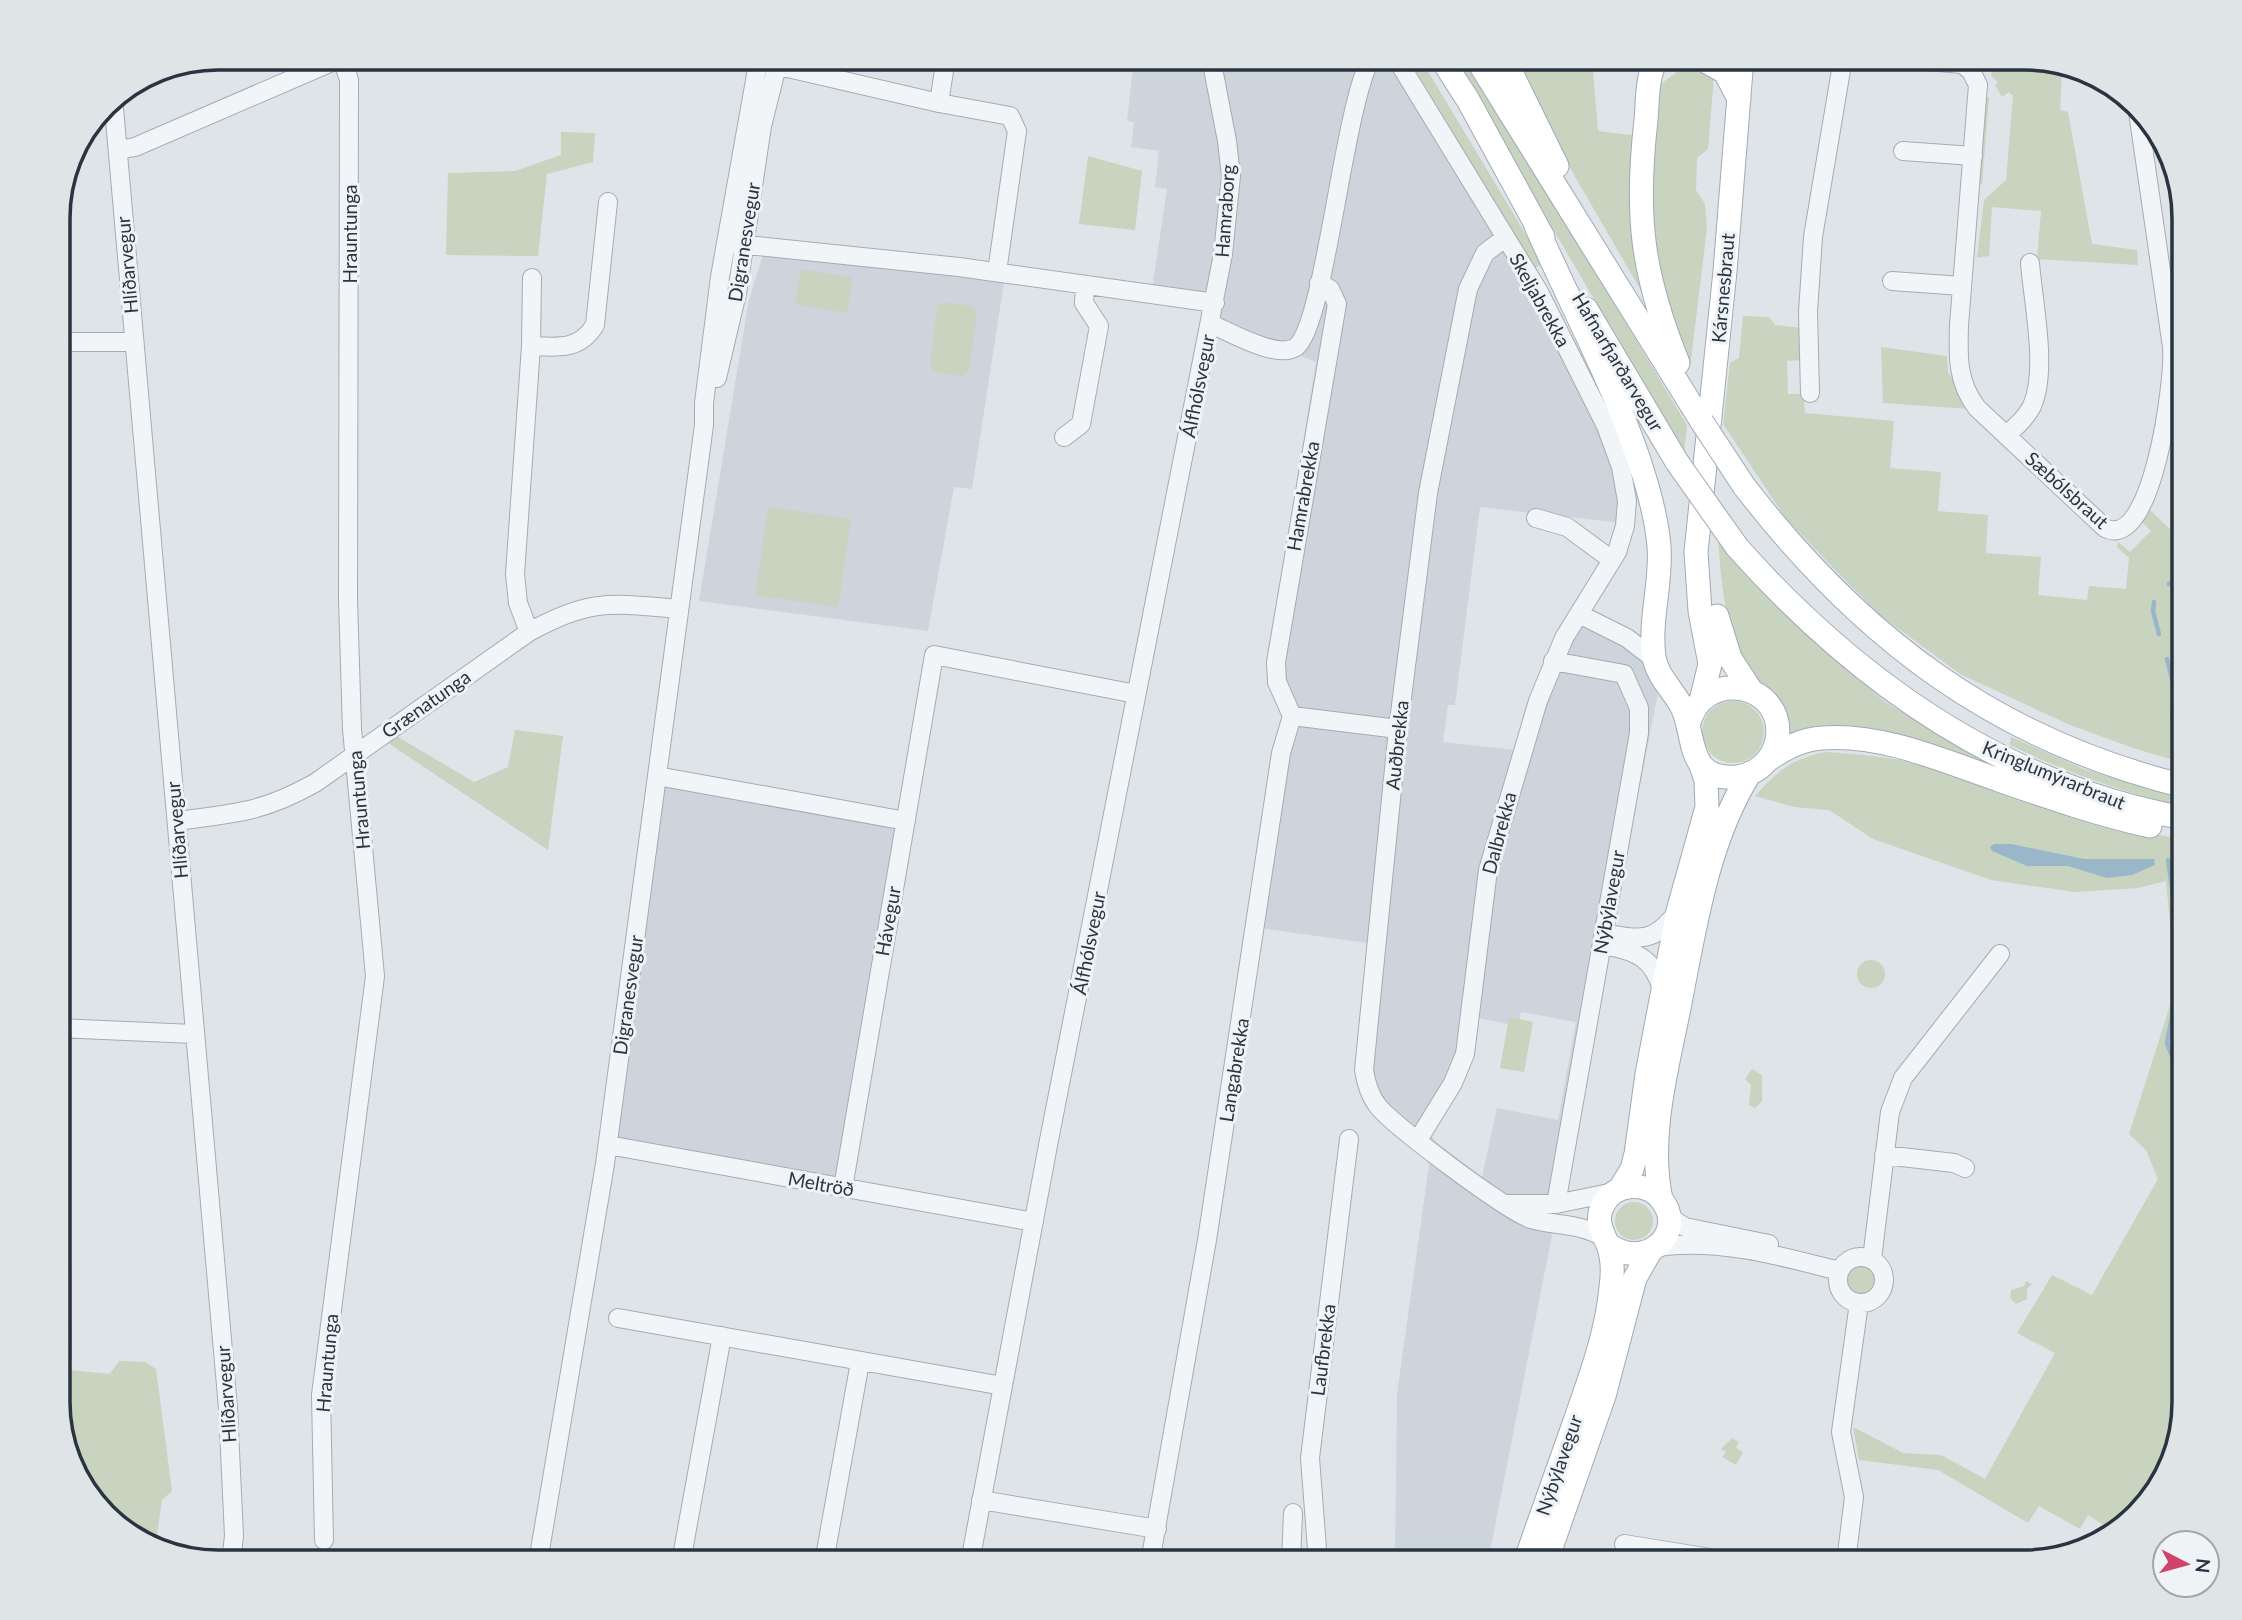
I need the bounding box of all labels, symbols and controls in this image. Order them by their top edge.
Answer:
street label: Hamraborg [1210,163,1239,258]
street label: Digranesvegur [723,180,764,303]
street label: Hrauntunga [338,185,361,283]
street label: Hlíðarvegur [111,215,142,315]
street label: Kársnesbraut [1706,232,1739,344]
street label: Skeljabrekka [1505,249,1576,351]
street label: Hafnarfjarðarvegur [1568,288,1669,435]
street label: Álfhólsvegur [1176,332,1219,440]
street label: Hamrabrekka [1282,439,1324,553]
street label: Sæbólsbraut [2021,446,2114,533]
street label: Grænatunga [377,665,475,743]
street label: Auðbrekka [1380,699,1413,791]
street label: Kringlumýrarbraut [1979,735,2129,814]
street label: Hrauntunga [343,750,374,850]
street label: Hlíðarvegur [161,780,192,880]
street label: Dalbrekka [1477,789,1521,876]
street label: Nýbýlavegur [1588,848,1629,956]
street label: Hávegur [870,884,905,958]
street label: Álfhólsvegur [1067,889,1110,997]
street label: Digranesvegur [608,934,647,1056]
street label: Langabrekka [1214,1016,1253,1124]
street label: Meltröð [786,1166,856,1201]
street label: Laufbrekka [1305,1303,1340,1397]
street label: Hrauntunga [311,1313,342,1413]
street label: Hlíðarvegur [211,1345,240,1443]
street label: Nýbýlavegur [1531,1411,1587,1518]
north arrow [2151,1529,2221,1599]
text: N [2191,1557,2216,1574]

